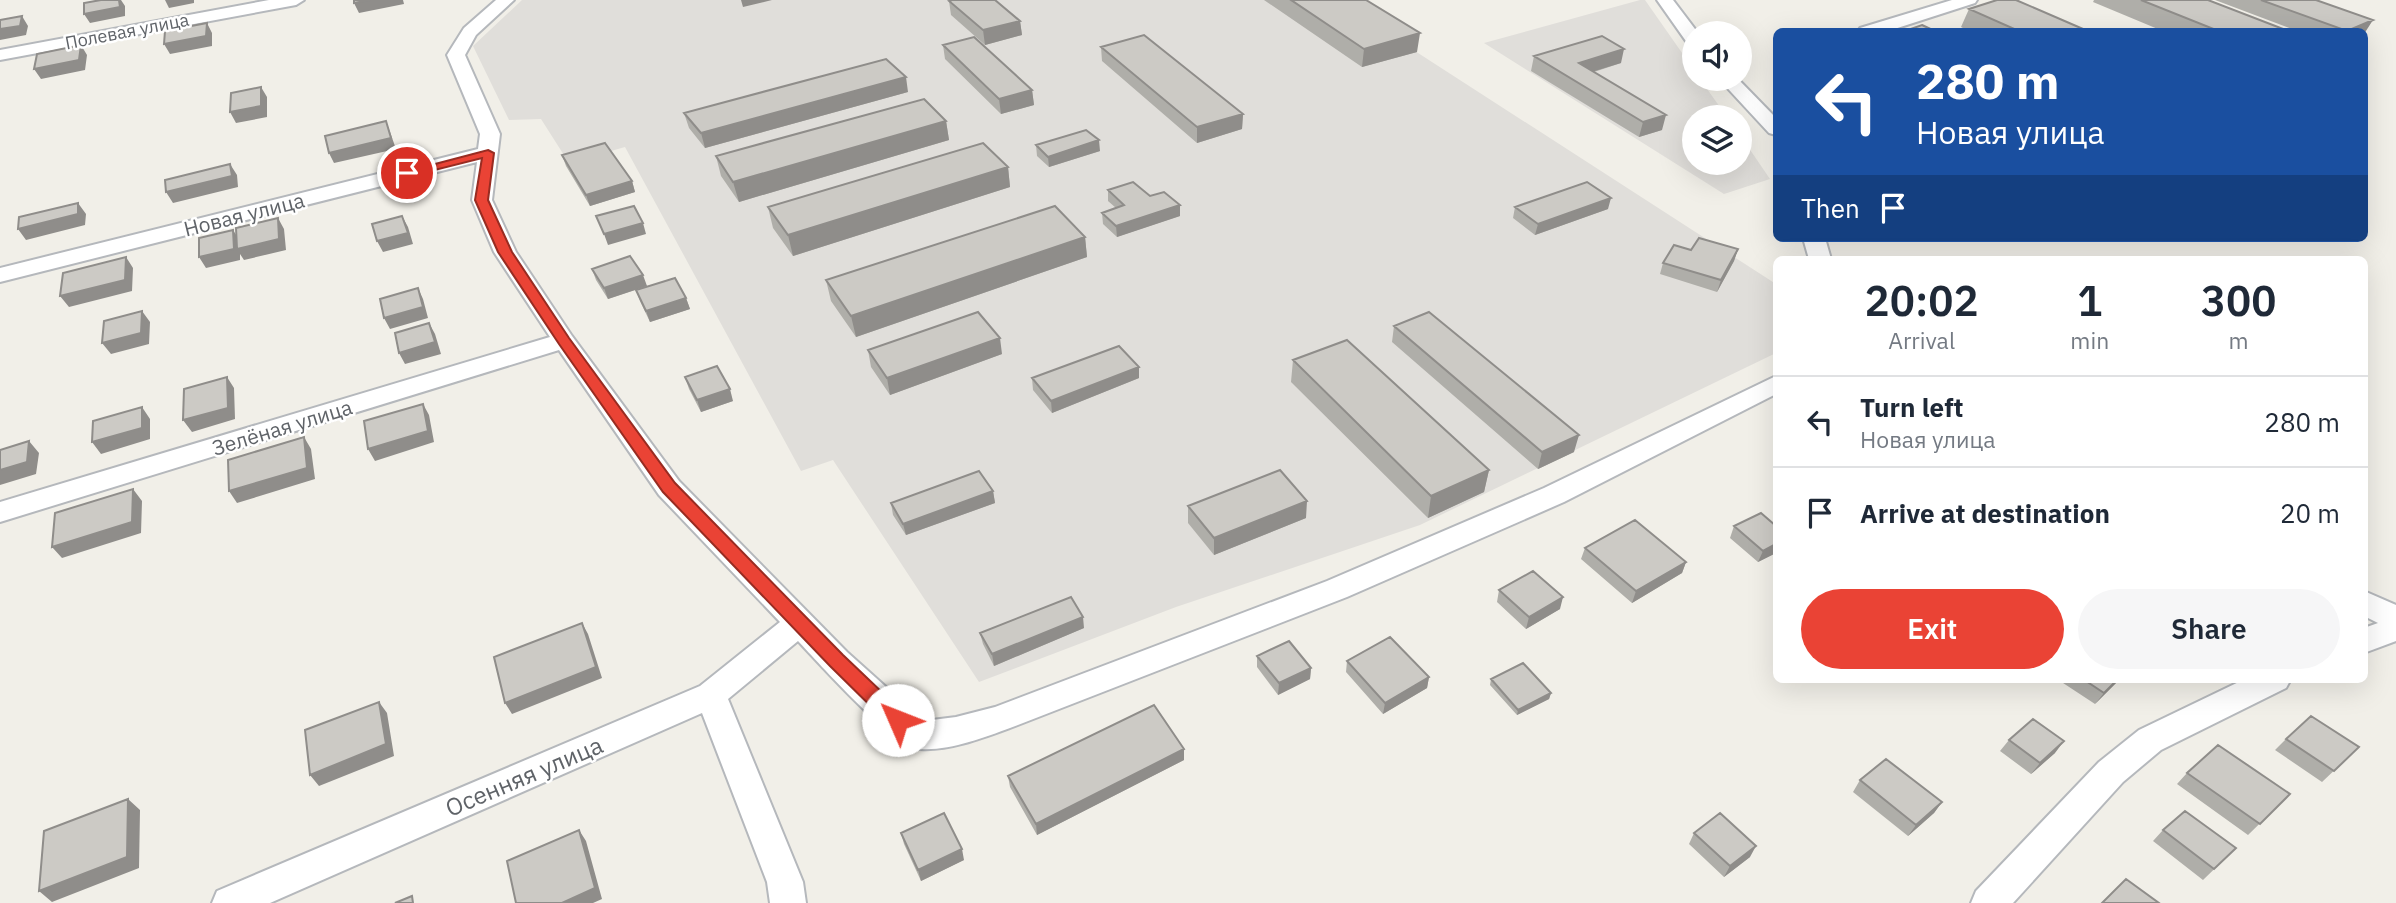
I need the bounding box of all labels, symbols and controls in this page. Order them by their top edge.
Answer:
street label: Полевая улица [63,8,191,54]
map controls [1682,21,1752,175]
button: sound [1682,21,1752,91]
text: 280 m [1916,49,2060,112]
icon: left [1801,56,1892,147]
button: layers [1682,105,1752,175]
text: Новая улица [1916,111,2105,153]
pin [377,143,437,203]
icon: arrive [388,154,426,192]
street label: Новая улица [181,185,307,243]
icon: arrive [1874,189,1912,227]
text: Then [1801,191,1860,225]
text: 20:02 [1865,273,1979,328]
text: 1 [2077,273,2102,328]
text: 300 [2201,273,2276,328]
text: Arrival [1888,325,1955,355]
text: min [2070,325,2109,355]
text: m [2229,325,2249,355]
text: Turn left [1860,390,1963,424]
street label: Зелёная улица [208,392,356,462]
icon: left [1801,403,1839,441]
text: 280 m [2264,405,2340,439]
text: Новая улица [1860,424,1996,454]
icon: arrive [1801,494,1839,532]
text: Arrive at destination [1860,496,2110,530]
text: 20 m [2280,496,2340,530]
button: Exit [1801,589,2064,669]
button: Share [2078,589,2340,669]
position arrow [861,683,935,757]
street label: Осенняя улица [440,728,608,824]

